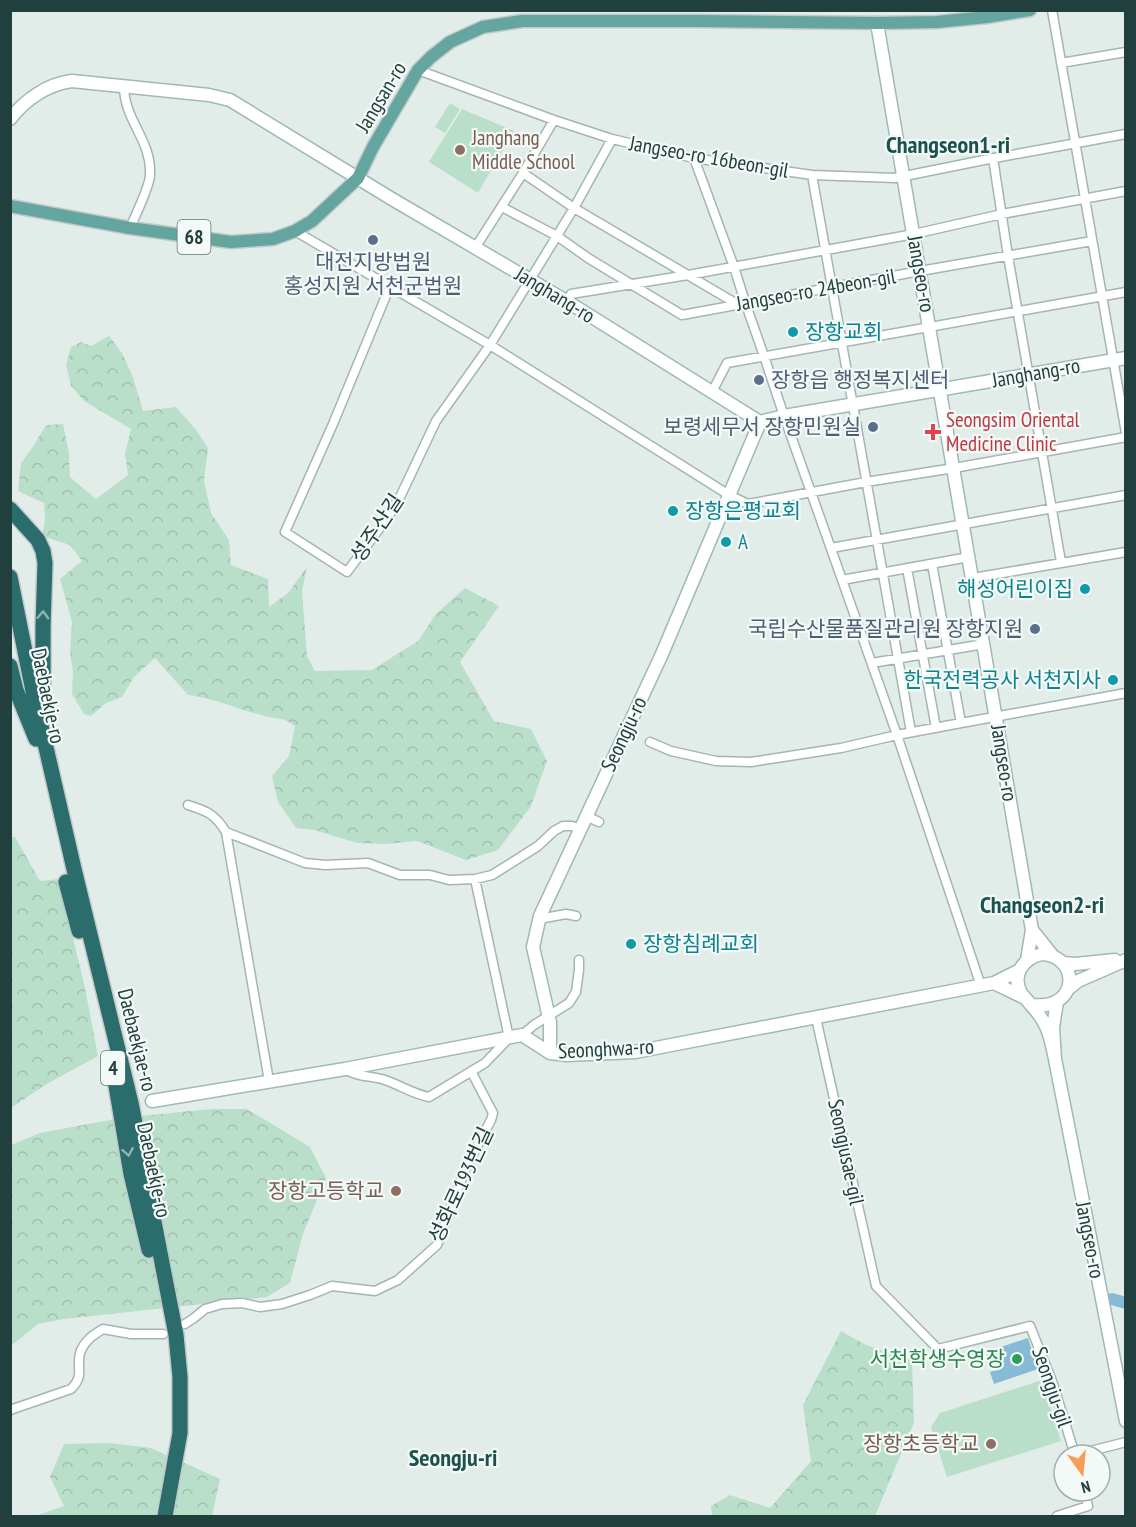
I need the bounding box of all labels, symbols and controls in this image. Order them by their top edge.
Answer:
street label: Jangsan-ro [349,57,412,138]
place label: Janghang Middle School [471,124,575,175]
street label: Jangseo-ro 16beon-gil [626,129,791,184]
district label: Changseon1-ri [886,129,1010,160]
marker: Janghang Middle School [453,143,467,157]
road number: 68 [178,220,210,254]
street label: Jangseo-ro [901,232,942,314]
marker: 대전지방법원 홍성지원 서천군법원 [366,233,380,247]
place label: 대전지방법원 홍성지원 서천군법원 [284,248,462,299]
street label: Janghang-ro [509,260,600,329]
street label: Jangseo-ro 24beon-gil [733,262,898,317]
place label: 장항교회 [805,318,882,345]
marker: 장항교회 [786,325,800,339]
street label: Janghang-ro [989,352,1082,394]
place label: 장항읍 행정복지센터 [771,366,949,393]
marker: 장항읍 행정복지센터 [752,373,766,387]
place label: Seongsim Oriental Medicine Clinic [946,406,1080,457]
place label: 보령세무서 장항민원실 [663,413,861,440]
marker: 보령세무서 장항민원실 [866,420,880,434]
marker: Seongsim Oriental Medicine Clinic [924,423,942,441]
street label: 성주산길 [344,488,409,567]
place label: 장항은평교회 [685,497,801,524]
marker: 장항은평교회 [666,504,680,518]
place label: A [738,528,748,555]
marker: A [719,535,733,549]
place label: 해성어린이집 [957,575,1073,602]
marker: 해성어린이집 [1078,582,1092,596]
one-way arrow [37,610,49,619]
place label: 국립수산물품질관리원 장항지원 [748,615,1023,642]
marker: 국립수산물품질관리원 장항지원 [1028,622,1042,636]
street label: Daebaekje-ro [25,646,72,746]
place label: 한국전력공사 서천지사 [903,666,1101,693]
marker: 한국전력공사 서천지사 [1106,673,1120,687]
street label: Seongju-ro [595,692,653,775]
street label: Jangseo-ro [985,722,1024,803]
district label: Changseon2-ri [980,889,1104,920]
place label: 장항침례교회 [643,930,759,957]
marker: 장항침례교회 [624,937,638,951]
street label: Daebaekjae-ro [112,986,163,1094]
street label: Seonghwa-ro [557,1033,655,1064]
road number: 4 [101,1051,125,1085]
street label: Seongjusae-gil [822,1097,871,1207]
street label: Daebaekje-ro [131,1120,178,1220]
street label: 성화로193번길 [422,1122,499,1247]
one-way arrow [121,1148,133,1157]
place label: 장항고등학교 [268,1177,384,1204]
marker: 장항고등학교 [389,1184,403,1198]
street label: Jangseo-ro [1070,1198,1111,1280]
street label: Seongju-gil [1026,1343,1079,1431]
place label: 서천학생수영장 [870,1345,1005,1372]
marker: 서천학생수영장 [1010,1352,1024,1366]
place label: 장항초등학교 [863,1430,979,1457]
marker: 장항초등학교 [984,1437,998,1451]
district label: Seongju-ri [409,1442,497,1473]
north arrow [1052,1443,1112,1503]
text: N [1079,1477,1093,1498]

